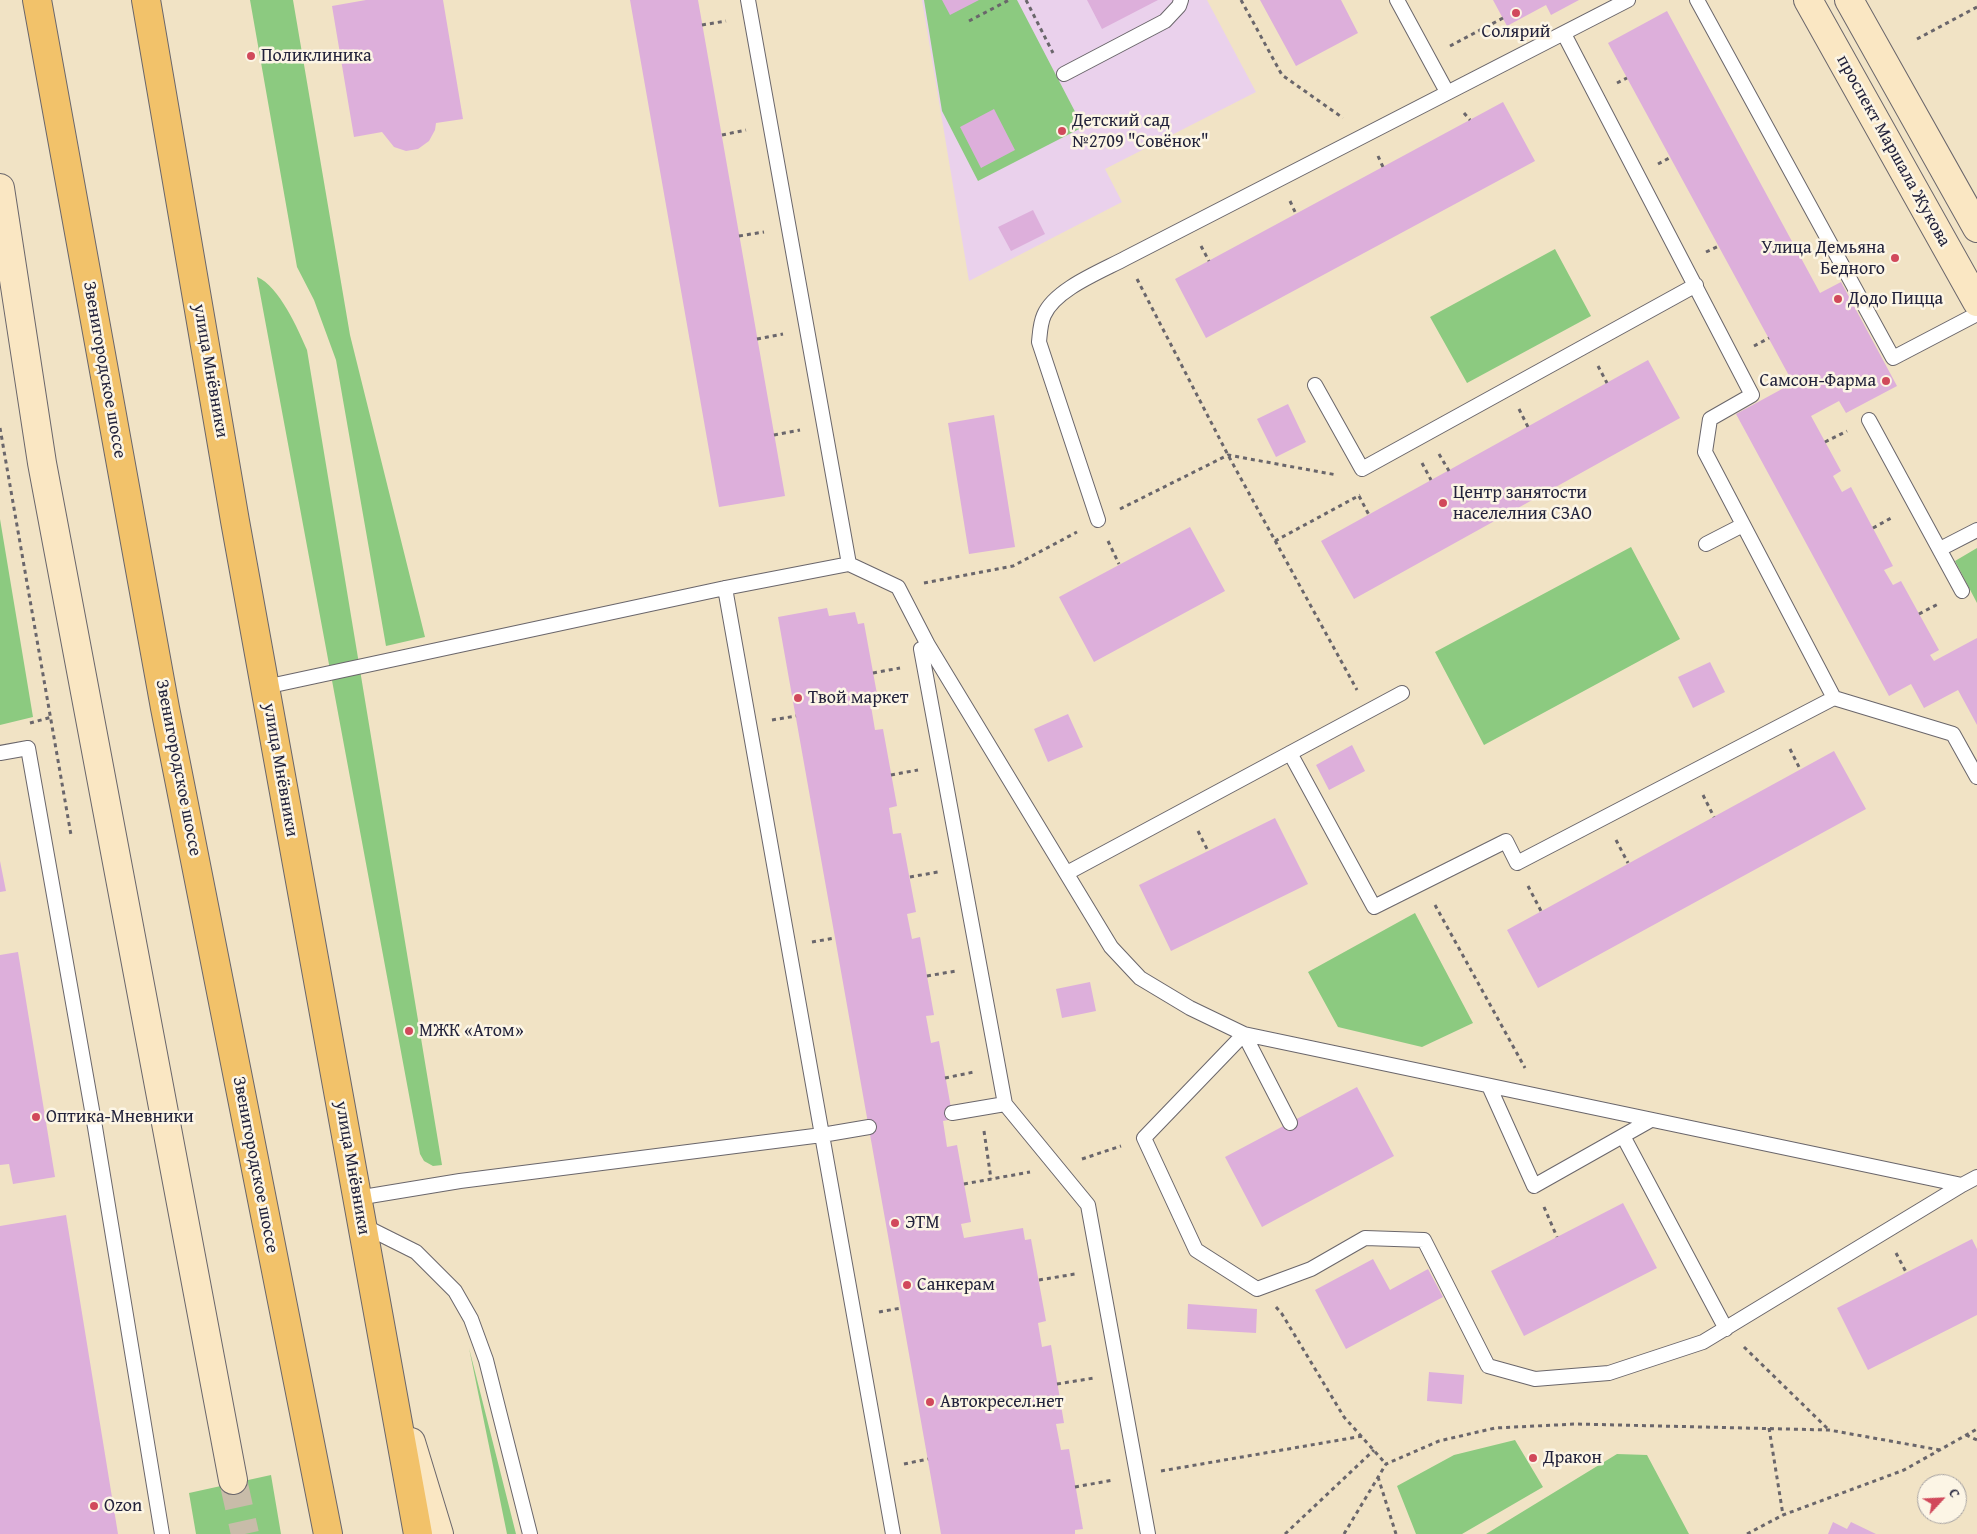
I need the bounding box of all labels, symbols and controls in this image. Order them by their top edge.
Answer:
marker: Солярий [1510,7,1522,19]
place label: Солярий [1481,21,1551,43]
place label: Поликлиника [261,45,372,67]
marker: Поликлиника [245,50,257,62]
street label: проспект Маршала Жукова [1831,51,1955,251]
place label: Детский сад №2709 "Совёнок" [1072,110,1209,152]
marker: Детский сад №2709 "Совёнок" [1056,125,1068,137]
place label: Улица Демьяна Бедного [1761,237,1885,280]
marker: Улица Демьяна Бедного [1889,252,1901,264]
street label: Звенигородское шоссе [78,280,130,460]
place label: Додо Пицца [1848,288,1943,310]
marker: Додо Пицца [1832,293,1844,305]
street label: улица Мнёвники [188,302,232,440]
place label: Самсон-Фарма [1760,370,1876,392]
marker: Самсон-Фарма [1880,375,1892,387]
place label: Центр занятости населелния СЗАО [1453,482,1592,524]
marker: Центр занятости населелния СЗАО [1437,497,1449,509]
street label: Звенигородское шоссе [150,678,206,858]
place label: Твой маркет [808,687,908,709]
marker: Твой маркет [792,692,804,704]
street label: улица Мнёвники [258,701,302,839]
place label: МЖК «Атом» [419,1020,524,1042]
marker: МЖК «Атом» [403,1025,415,1037]
street label: Звенигородское шоссе [227,1075,283,1255]
street label: улица Мнёвники [330,1099,374,1237]
place label: Оптика-Мневники [46,1106,194,1128]
marker: Оптика-Мневники [30,1111,42,1123]
place label: ЭТМ [905,1212,940,1234]
marker: ЭТМ [889,1217,901,1229]
place label: Санкерам [917,1274,995,1296]
marker: Санкерам [901,1279,913,1291]
place label: Автокресел.нет [940,1391,1063,1413]
marker: Автокресел.нет [924,1396,936,1408]
place label: Дракон [1543,1447,1602,1469]
marker: Дракон [1527,1452,1539,1464]
north arrow [1917,1474,1967,1524]
text: С [1944,1485,1965,1501]
place label: Ozon [104,1495,142,1517]
marker: Ozon [88,1500,100,1512]

